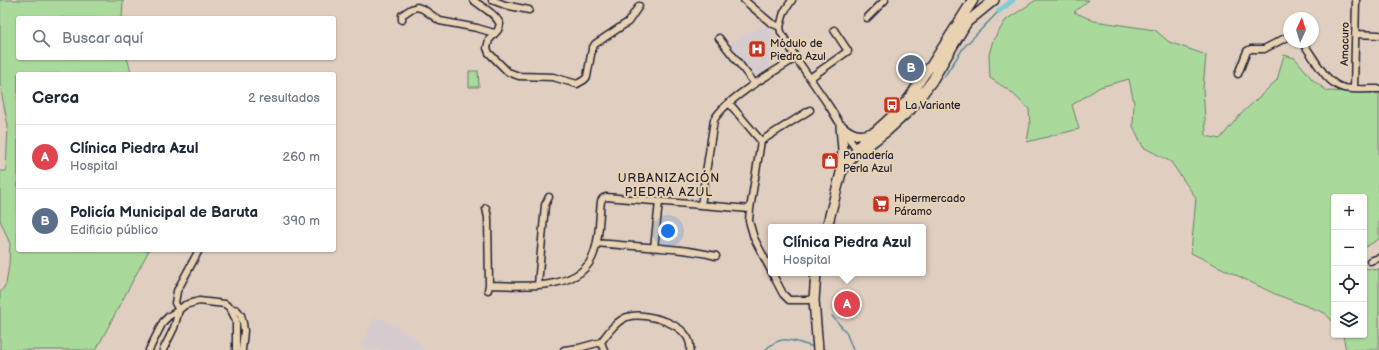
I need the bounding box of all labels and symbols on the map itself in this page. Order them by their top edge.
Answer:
north arrow [1283,12,1319,48]
street label: Amacuro [1338,22,1352,66]
place label: Módulo de Piedra Azul [770,37,826,63]
hospital icon: Módulo de Piedra Azul [747,39,767,59]
pin: B [898,53,924,83]
bus stop icon: La Variante [882,95,902,115]
place label: La Variante [905,99,961,112]
place label: Panadería Perla Azul [843,149,894,175]
shop icon: Panadería Perla Azul [820,151,840,171]
district label: URBANIZACIÓN PIEDRA AZUL [618,169,720,200]
place label: Hipermercado Páramo [894,192,966,218]
supermarket icon: Hipermercado Páramo [871,194,891,214]
your location [658,221,678,241]
pin: A [834,289,860,319]

